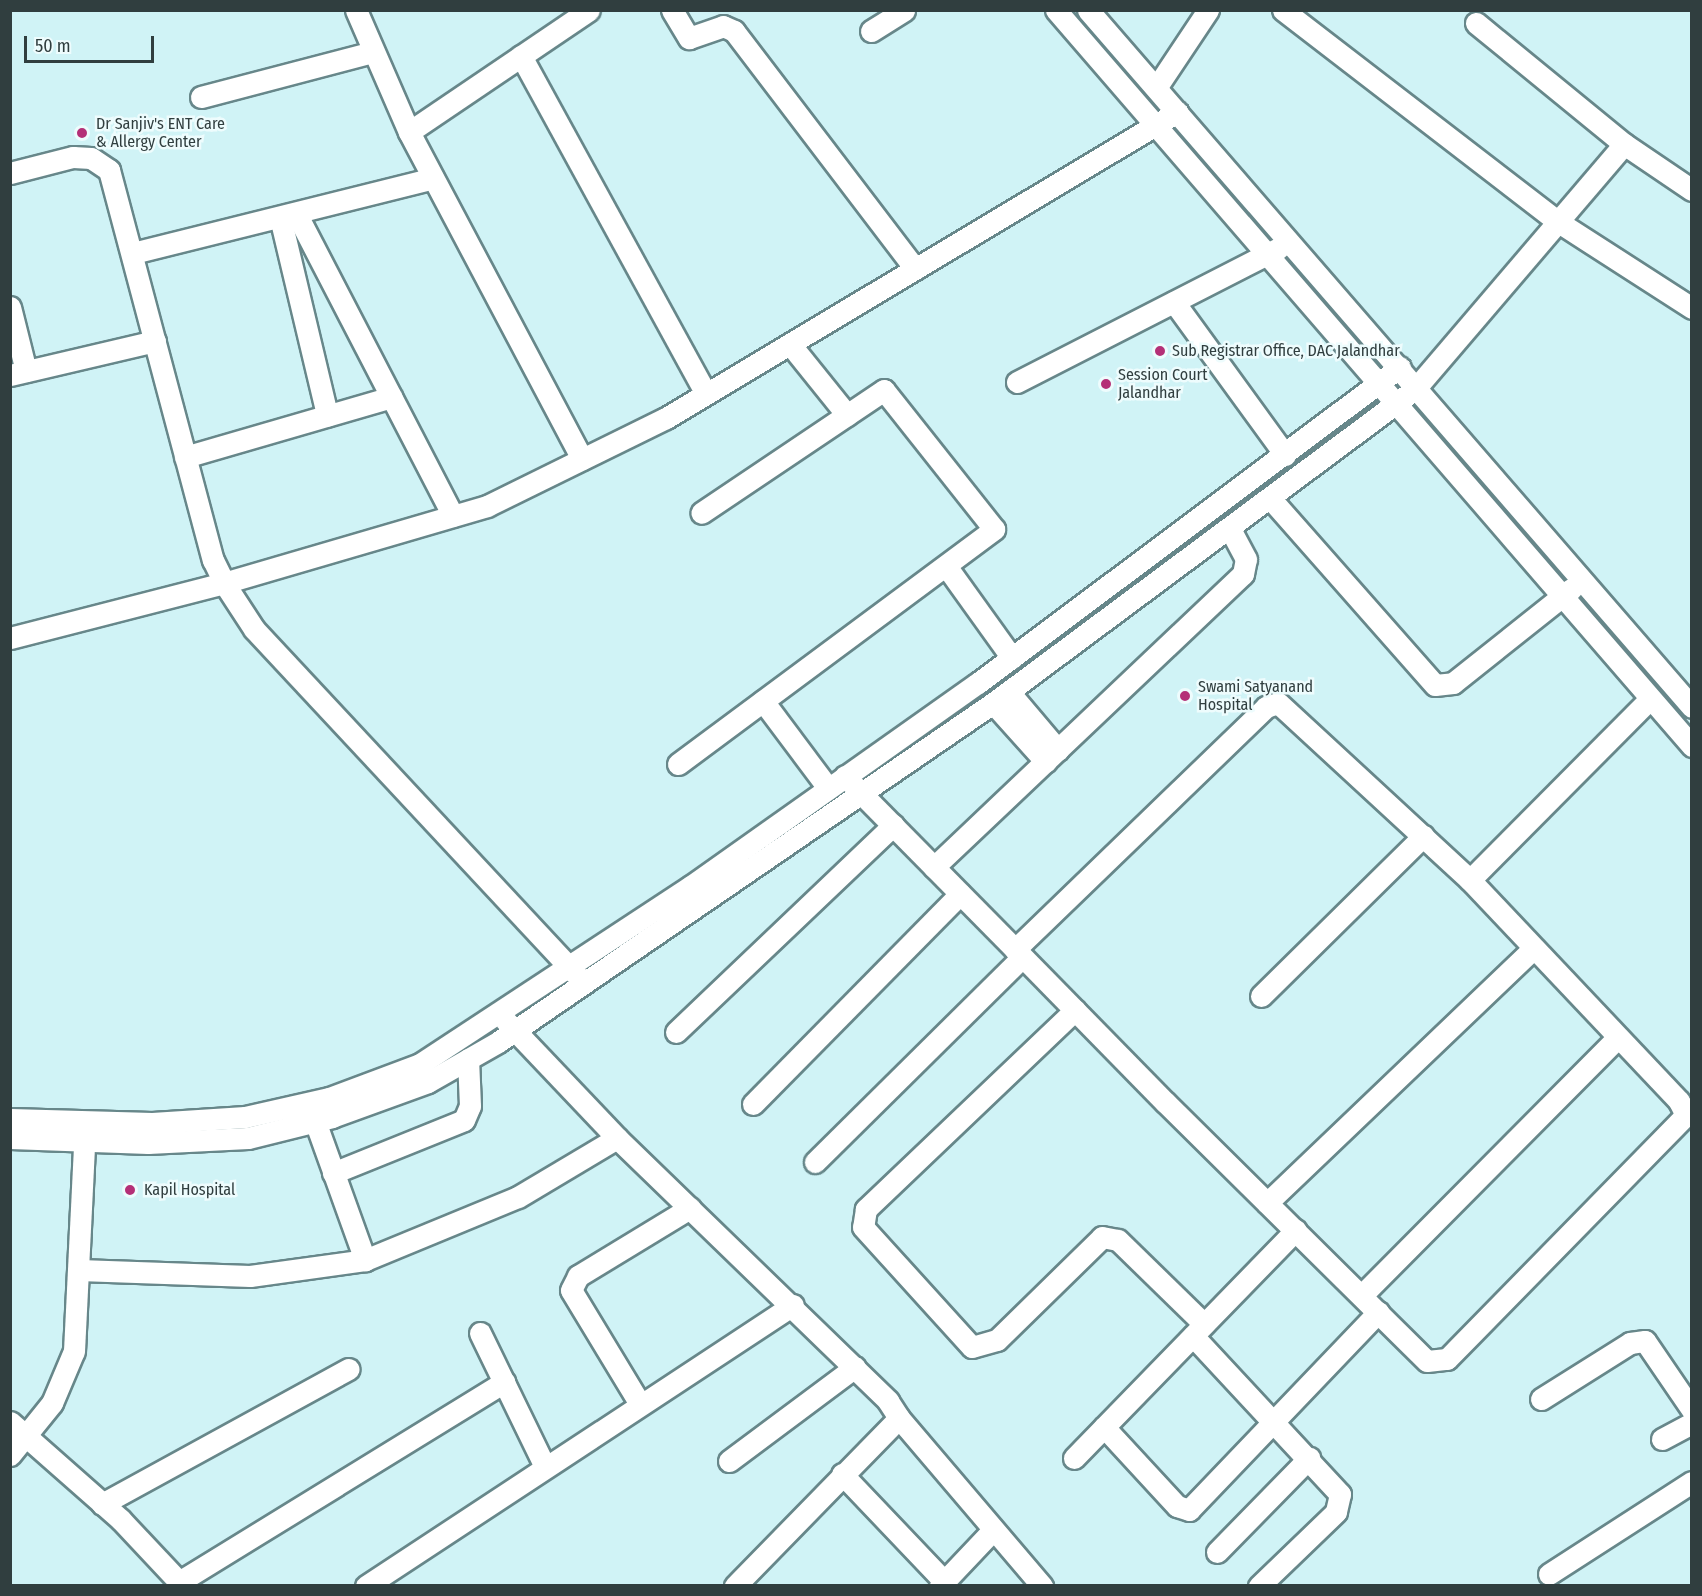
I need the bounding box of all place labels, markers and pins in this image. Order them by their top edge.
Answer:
place label: Dr Sanjiv's ENT Care & Allergy Center [96,114,225,152]
marker: Dr Sanjiv's ENT Care & Allergy Center [73,124,91,142]
place label: Sub Registrar Office, DAC Jalandhar [1172,341,1400,361]
marker: Sub Registrar Office, DAC Jalandhar [1153,344,1167,358]
place label: Session Court Jalandhar [1118,365,1207,403]
marker: Session Court Jalandhar [1099,377,1113,391]
place label: Swami Satyanand Hospital [1198,677,1313,715]
marker: Swami Satyanand Hospital [1176,687,1194,705]
place label: Kapil Hospital [144,1180,235,1200]
marker: Kapil Hospital [121,1181,139,1199]

